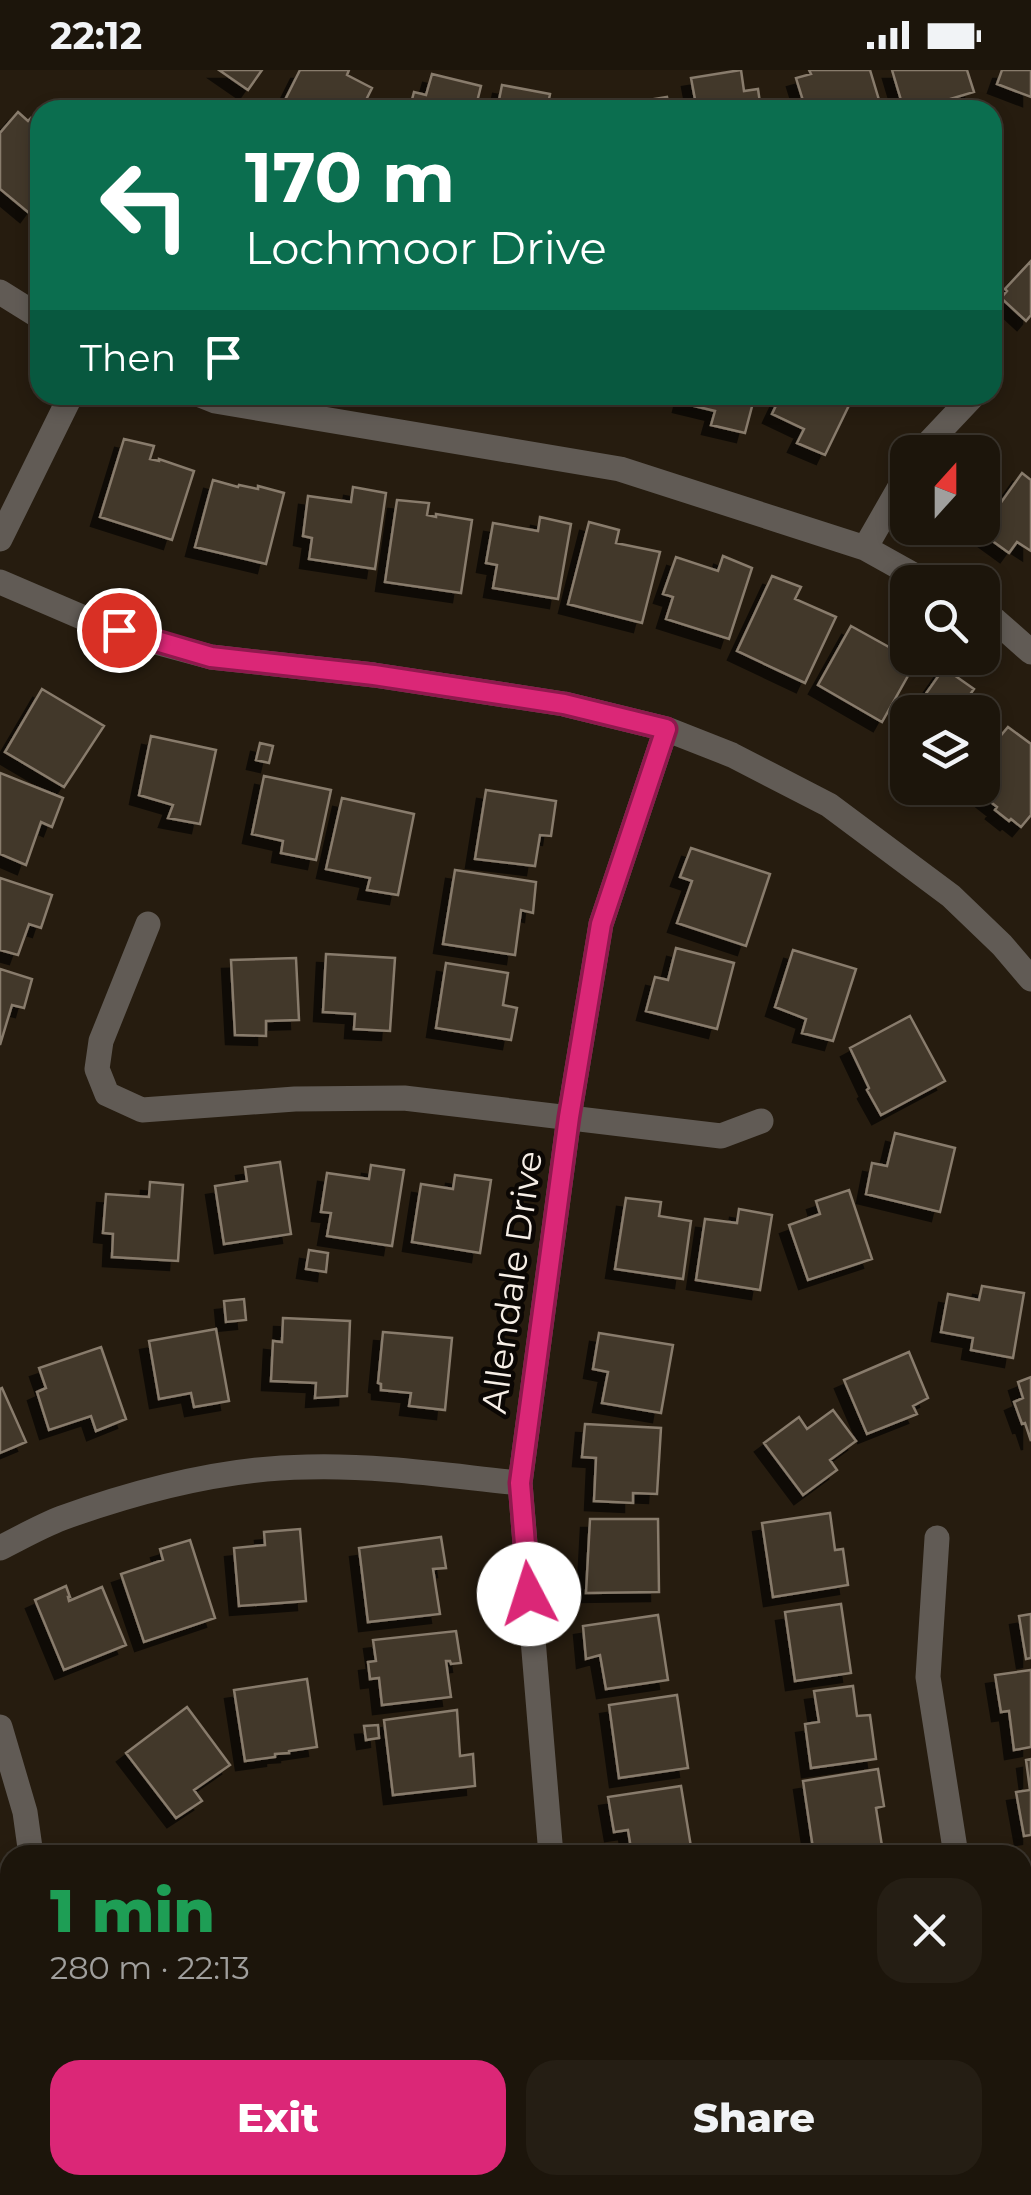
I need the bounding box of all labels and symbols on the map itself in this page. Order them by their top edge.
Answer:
north arrow [890,435,1000,545]
pin [77,588,162,673]
street label: Allendale Drive [472,1148,551,1416]
position arrow [477,1542,581,1646]

